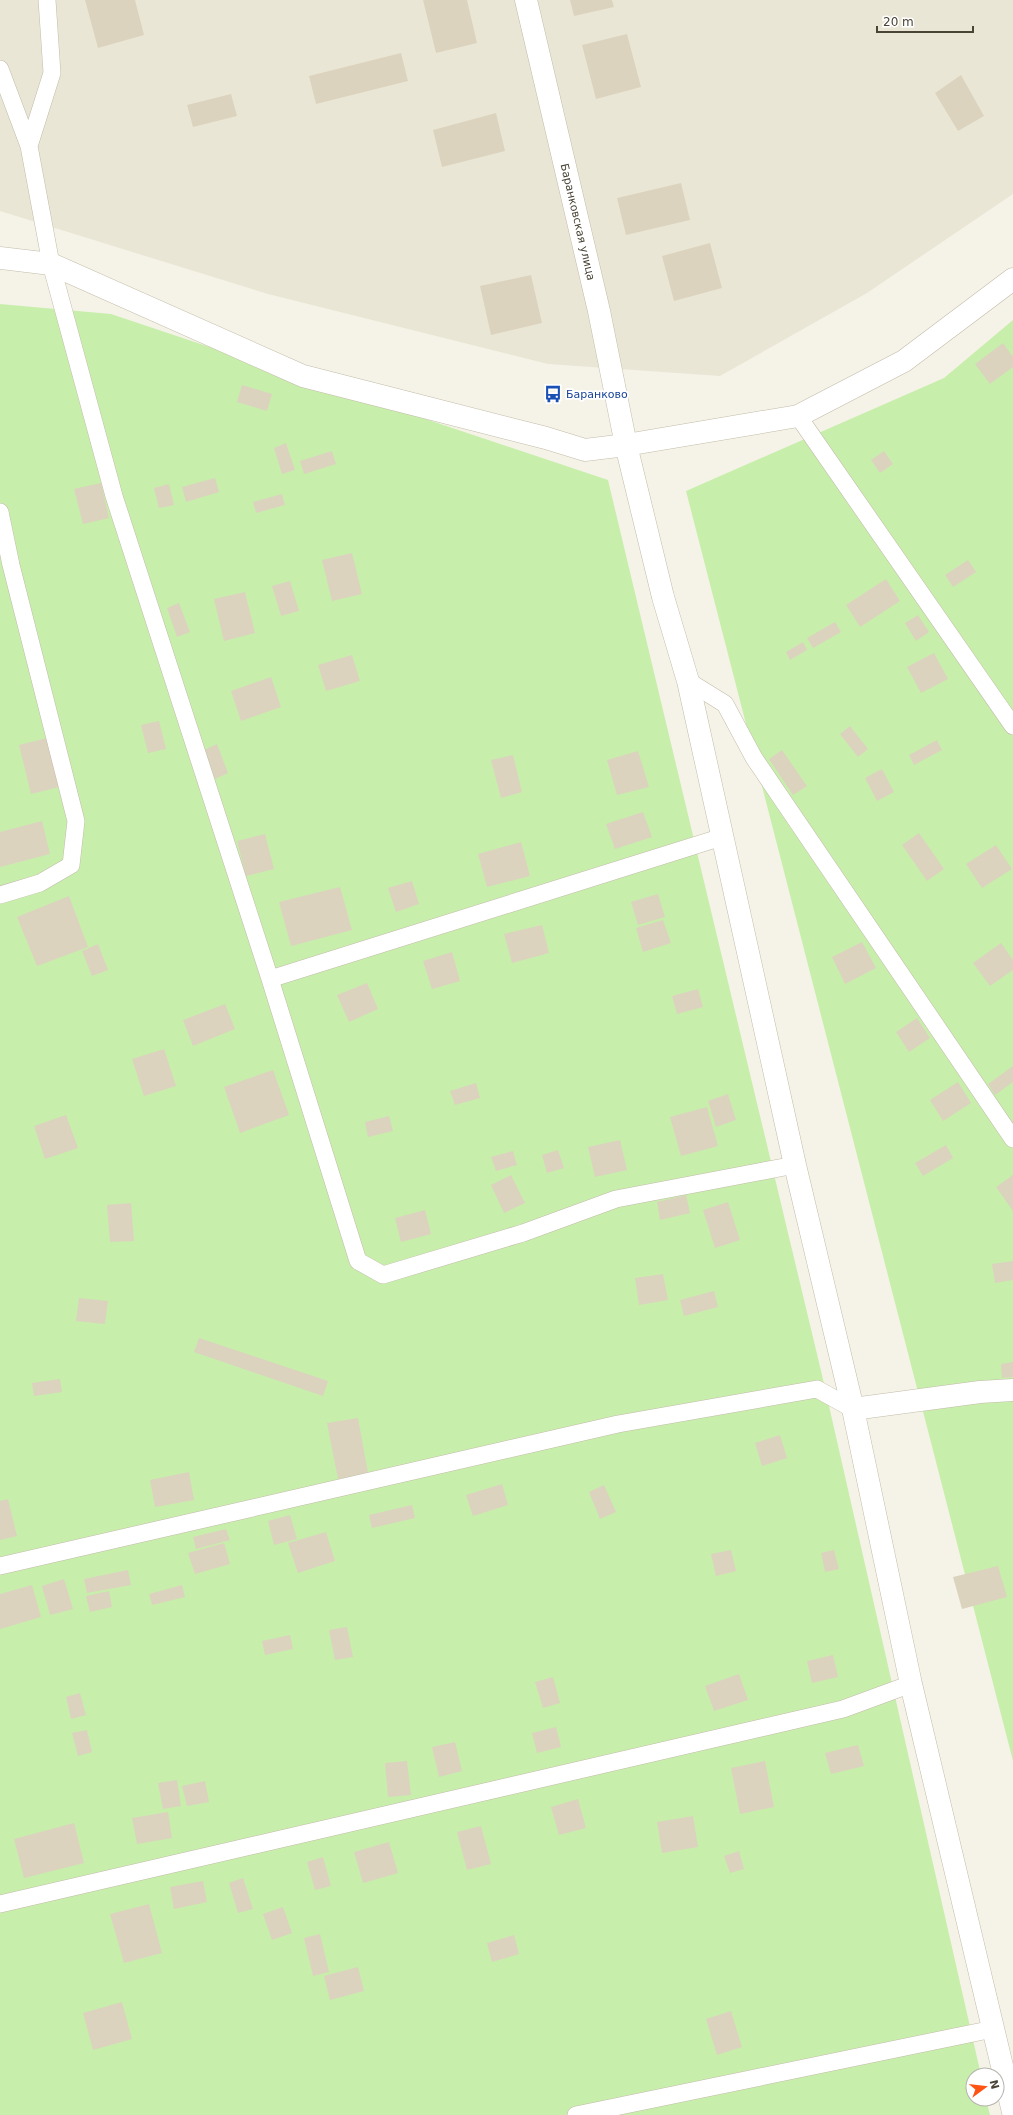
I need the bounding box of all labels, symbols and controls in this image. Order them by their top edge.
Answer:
scale bar [877,8,973,34]
text: 20 m [883,15,914,29]
street label: Баранковская улица [558,162,598,282]
bus stop icon: Баранково [543,384,563,404]
place label: Баранково [566,388,628,401]
north arrow [965,2067,1005,2107]
text: N [987,2078,1002,2091]

